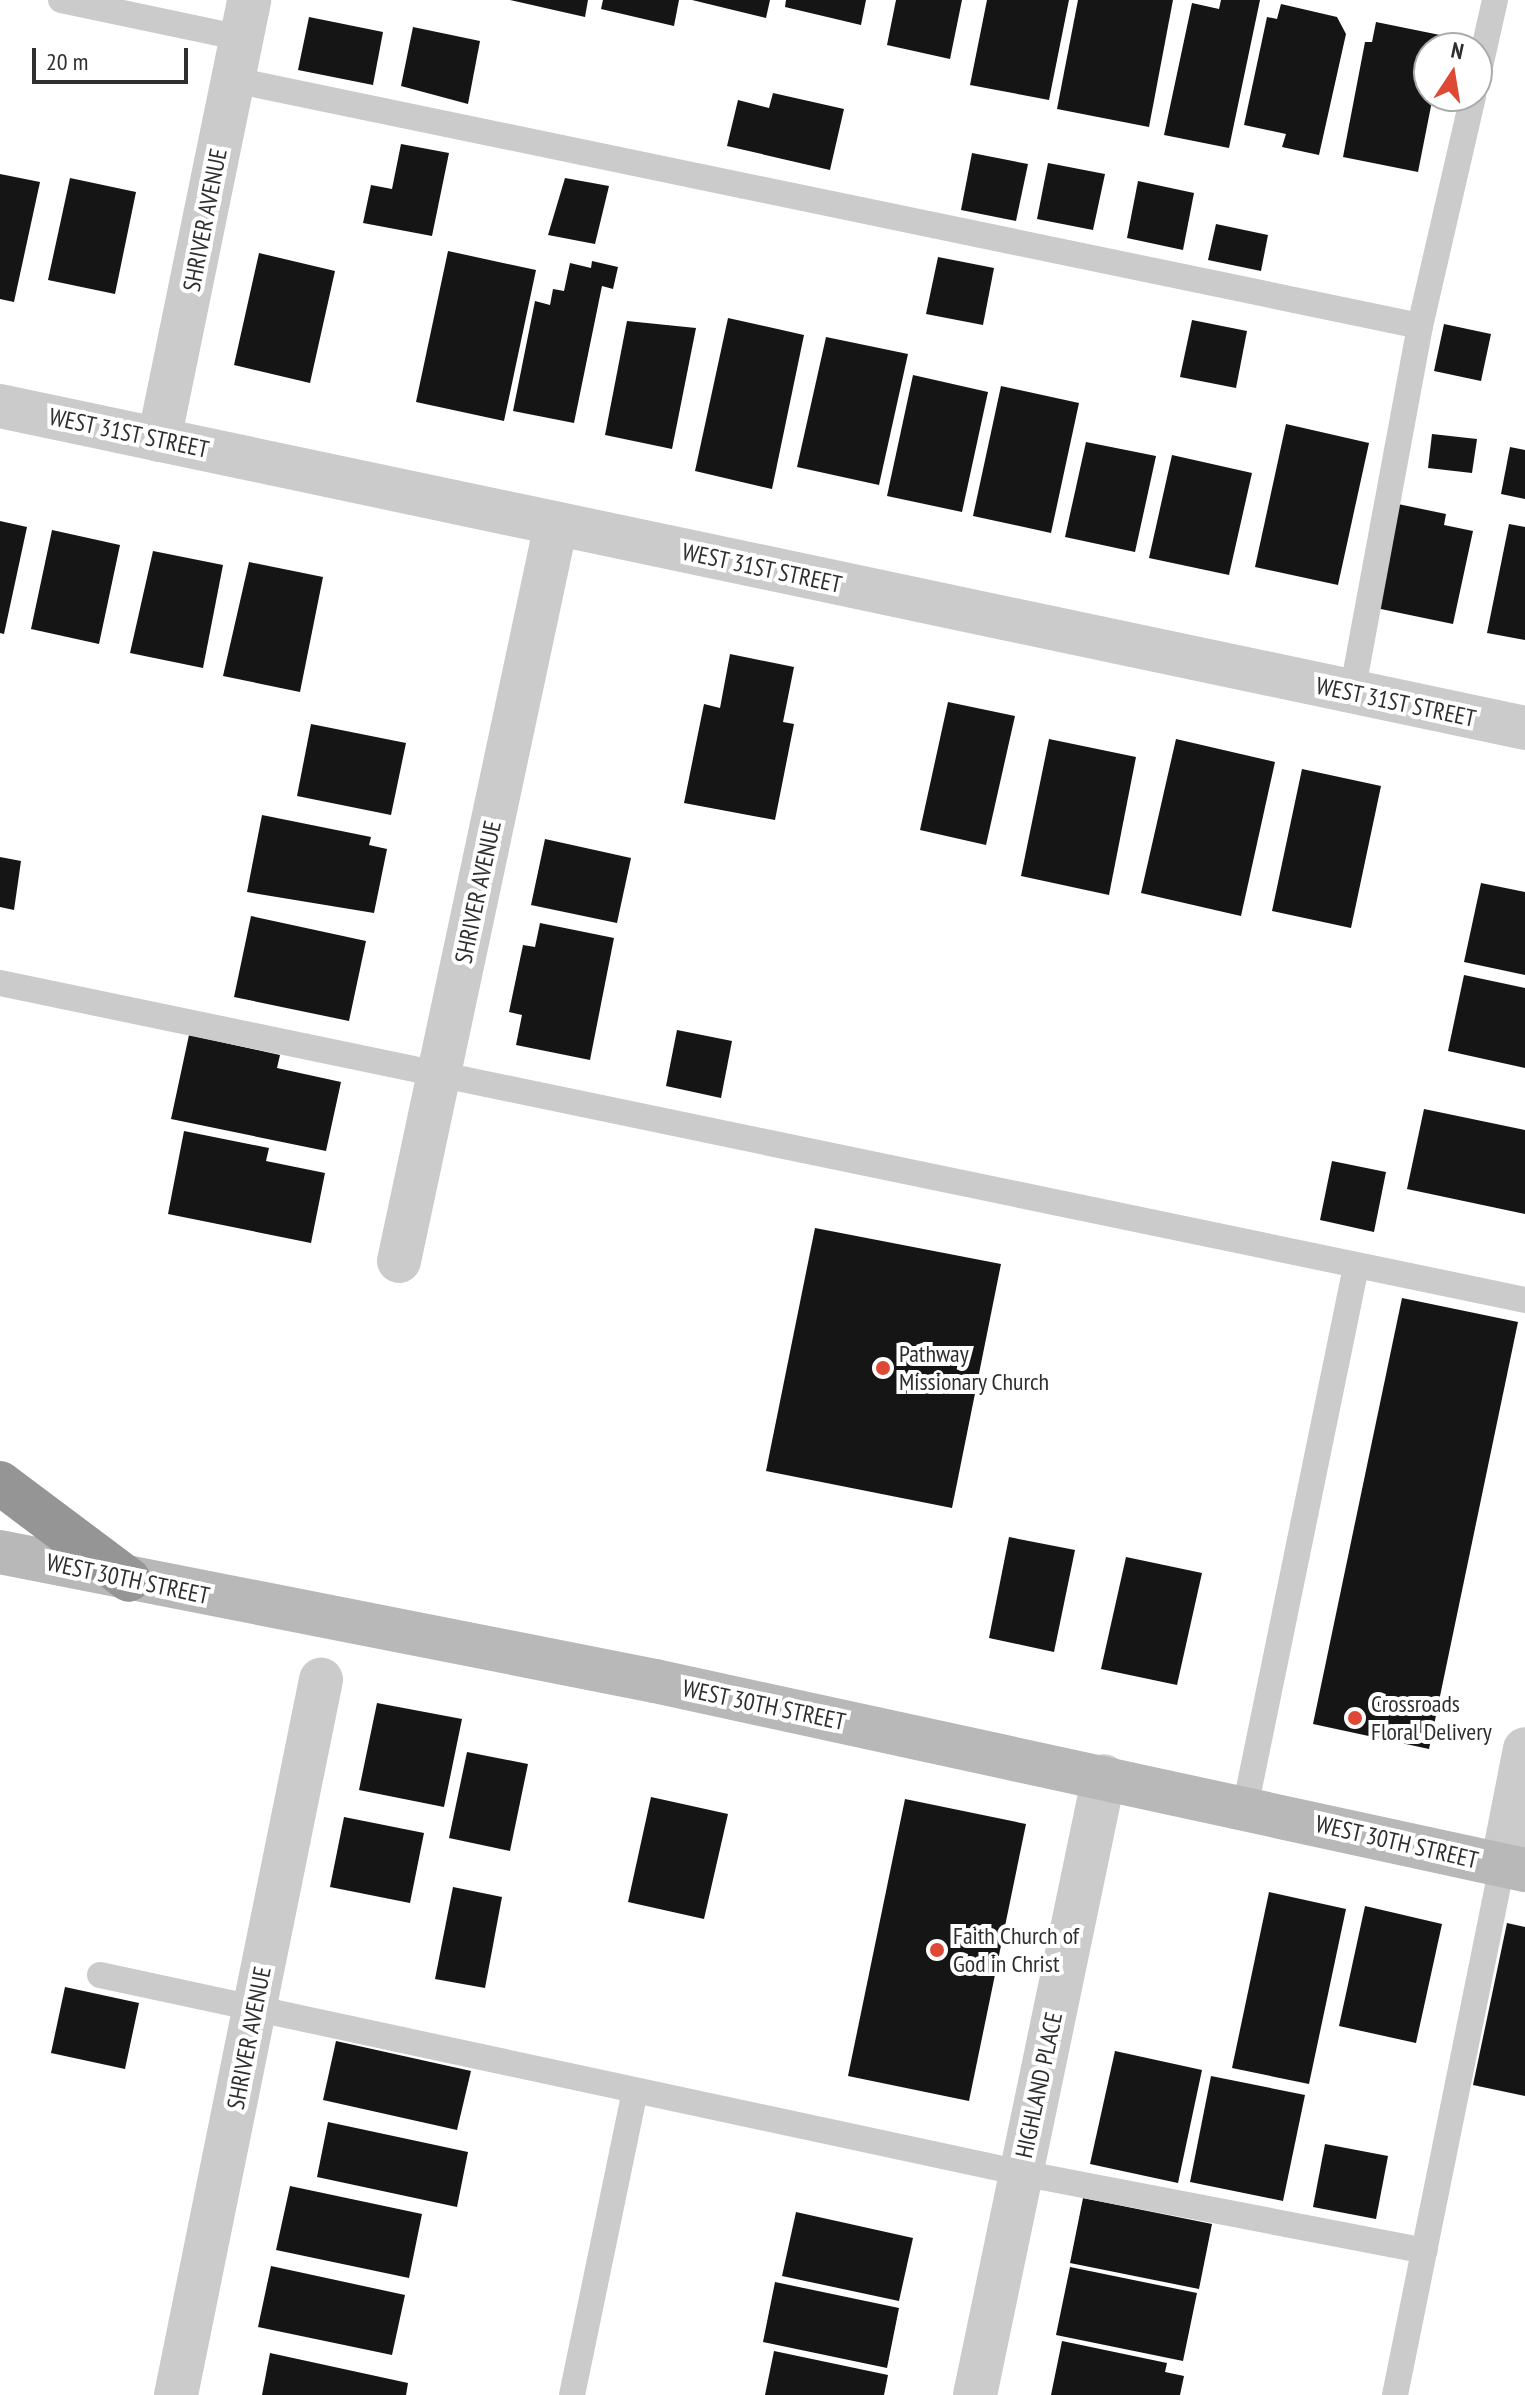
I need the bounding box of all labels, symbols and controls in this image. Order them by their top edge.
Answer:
scale bar [36,32,192,82]
north arrow [1413,32,1493,112]
text: N [1449,36,1466,65]
text: 20 m [46,46,88,77]
street label: SHRIVER AVENUE [177,146,233,294]
street label: WEST 31ST STREET [46,402,212,464]
street label: WEST 31ST STREET [679,537,845,599]
street label: WEST 31ST STREET [1313,671,1479,733]
street label: SHRIVER AVENUE [449,818,507,966]
place label: Pathway Missionary Church [899,1340,1050,1396]
marker: Pathway Missionary Church [874,1359,892,1377]
street label: WEST 30TH STREET [44,1548,212,1610]
street label: WEST 30TH STREET [680,1674,848,1736]
place label: Crossroads Floral Delivery [1371,1690,1492,1746]
marker: Crossroads Floral Delivery [1346,1709,1364,1727]
street label: WEST 30TH STREET [1313,1809,1481,1875]
place label: Faith Church of God in Christ [953,1922,1079,1978]
marker: Faith Church of God in Christ [928,1941,946,1959]
street label: SHRIVER AVENUE [221,1964,277,2112]
street label: HIGHLAND PLACE [1010,2010,1068,2160]

